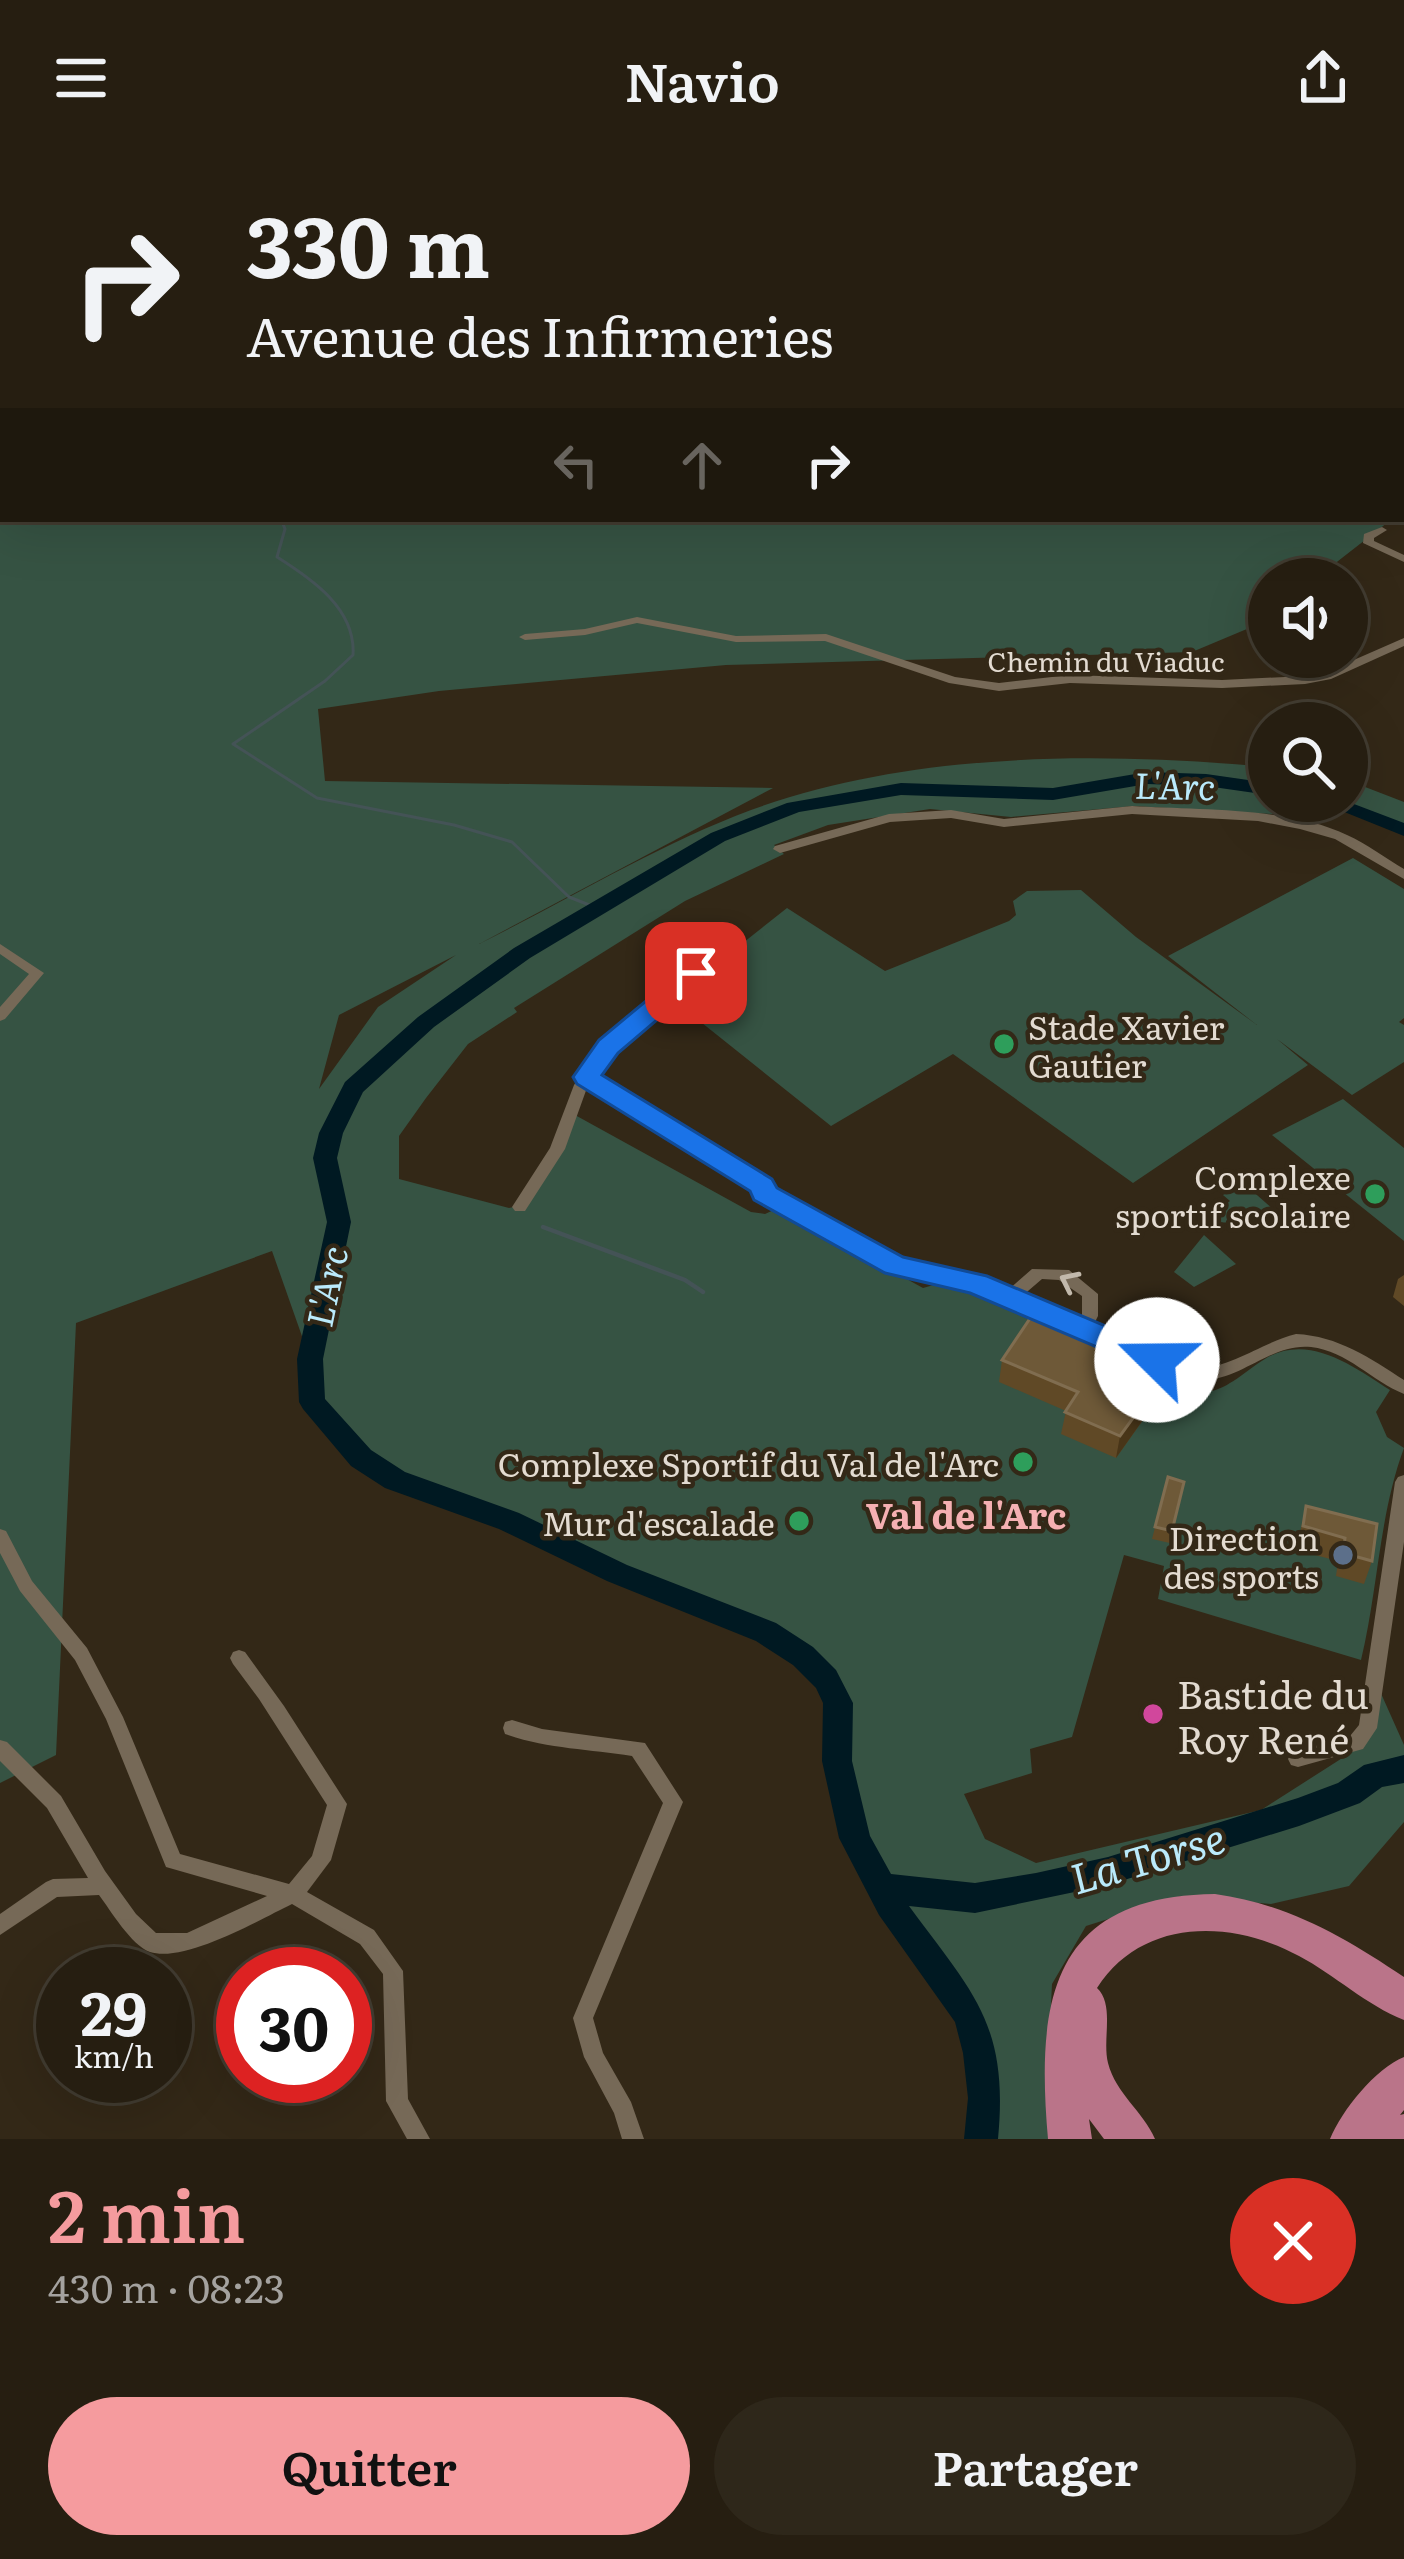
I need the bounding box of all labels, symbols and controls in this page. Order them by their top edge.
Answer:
text: Navio [624,38,780,119]
icon: menu [48,45,114,111]
icon: share [1290,45,1356,111]
text: 330 m [246,179,490,304]
icon: right [48,204,204,360]
text: Avenue des Infirmeries [246,293,834,374]
icon: left [543,432,609,498]
icon: ahead [669,432,735,498]
icon: right [795,432,861,498]
map controls [1248,558,1368,822]
button: sound [1248,558,1368,678]
street label: Chemin du Viaduc [988,640,1224,680]
button: search [1248,702,1368,822]
water label: L'Arc [1134,757,1216,811]
pin [645,922,747,1024]
icon: arrive [663,940,729,1006]
place label: Stade Xavier Gautier [1028,1001,1225,1088]
marker: Stade Xavier Gautier [991,1031,1017,1057]
place label: Complexe sportif scolaire [1115,1151,1351,1238]
marker: Complexe sportif scolaire [1362,1181,1388,1207]
water label: L'Arc [291,1241,359,1331]
one-way arrow [1059,1272,1081,1295]
position arrow [1094,1297,1220,1423]
place label: Complexe Sportif du Val de l'Arc [498,1438,999,1487]
marker: Complexe Sportif du Val de l'Arc [1010,1449,1036,1475]
district label: Val de l'Arc [866,1487,1066,1540]
place label: Mur d'escalade [542,1497,775,1546]
marker: Mur d'escalade [786,1508,812,1534]
place label: Direction des sports [1164,1512,1319,1599]
marker: Direction des sports [1330,1542,1356,1568]
place label: Bastide du Roy René [1177,1663,1369,1766]
marker: Bastide du Roy René [1140,1701,1166,1727]
water label: La Torse [1063,1804,1231,1908]
speed limit sign: 30 [216,1947,372,2103]
text: 29 [81,1965,147,2054]
text: km/h [74,2033,154,2077]
text: 2 min [48,2158,246,2265]
button: close [1230,2178,1356,2304]
text: 430 m · 08:23 [48,2257,285,2315]
button: Quitter [48,2397,690,2535]
button: Partager [714,2397,1356,2535]

